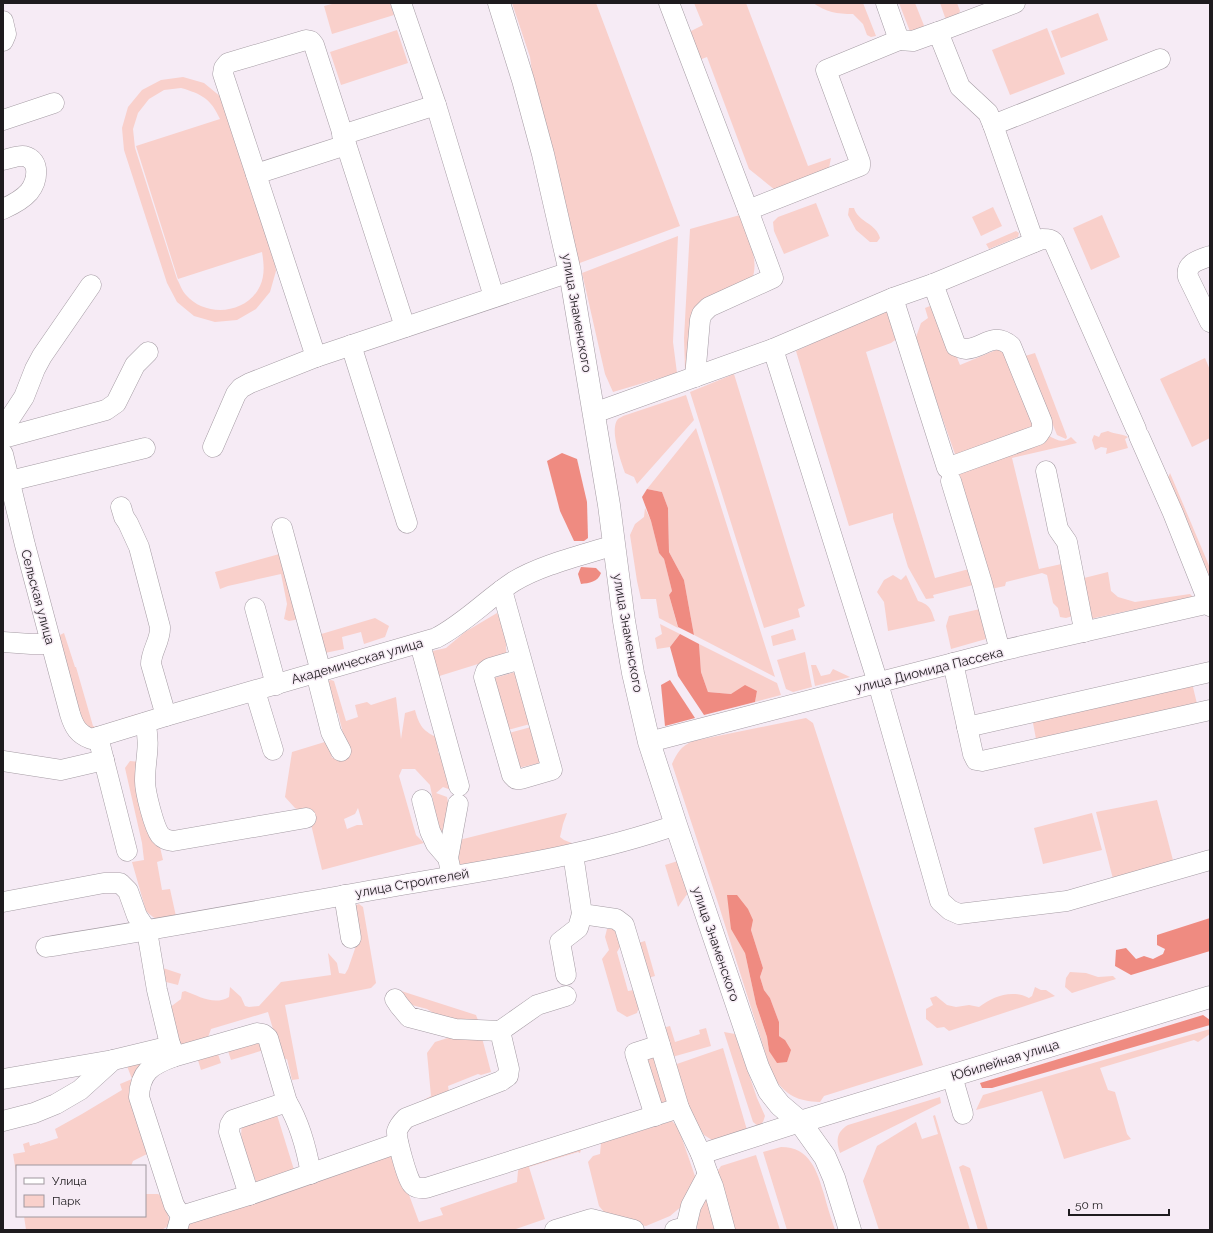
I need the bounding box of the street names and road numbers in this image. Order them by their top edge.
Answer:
street label: улица Знаменского [559,252,595,374]
street label: Сельская улица [18,548,58,646]
street label: улица Знаменского [610,572,646,694]
street label: Академическая улица [289,635,425,687]
street label: улица Диомида Пассека [853,644,1005,696]
street label: улица Строителей [354,866,470,900]
street label: улица Знаменского [689,885,743,1004]
street label: Юбилейная улица [949,1036,1061,1084]

